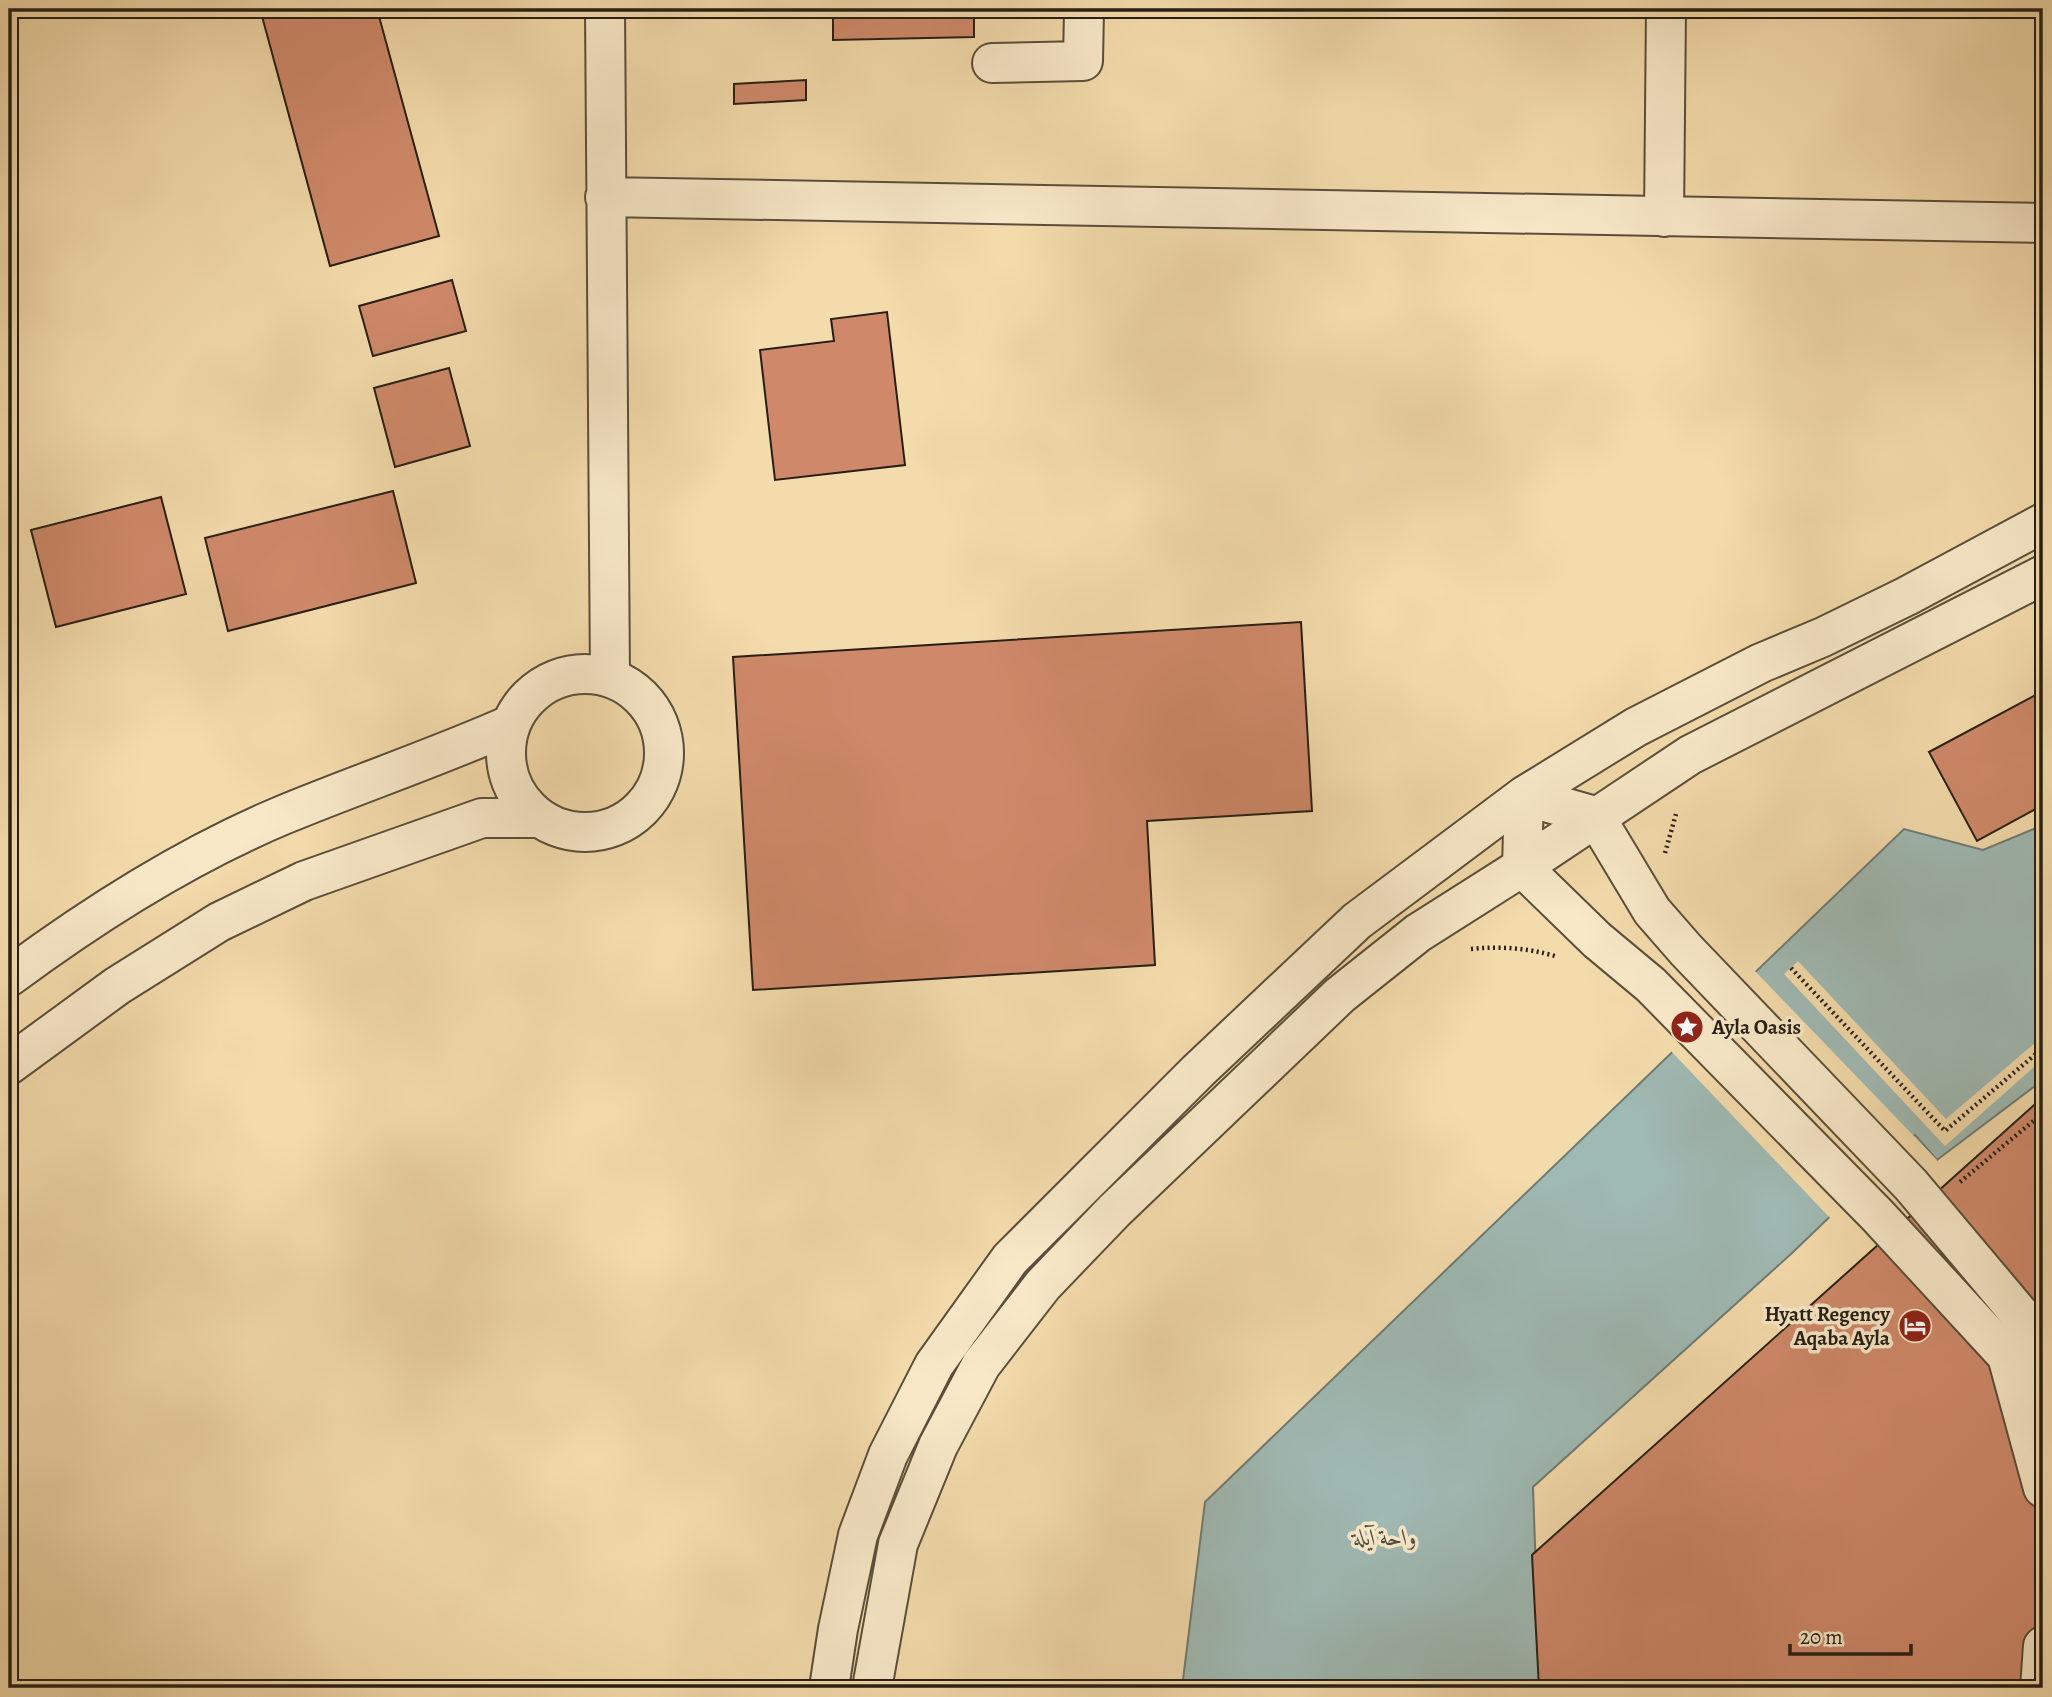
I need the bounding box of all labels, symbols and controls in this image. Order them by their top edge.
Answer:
place icon: Ayla Oasis [1668,1008,1706,1046]
place label: Ayla Oasis [1711,1013,1801,1041]
place label: Hyatt Regency Aqaba Ayla [1764,1300,1891,1352]
hotel icon: Hyatt Regency Aqaba Ayla [1896,1307,1934,1345]
water label: واحة آيلة [1350,1522,1417,1553]
scale bar [1790,1613,1910,1657]
text: 20 m [1800,1623,1843,1651]

